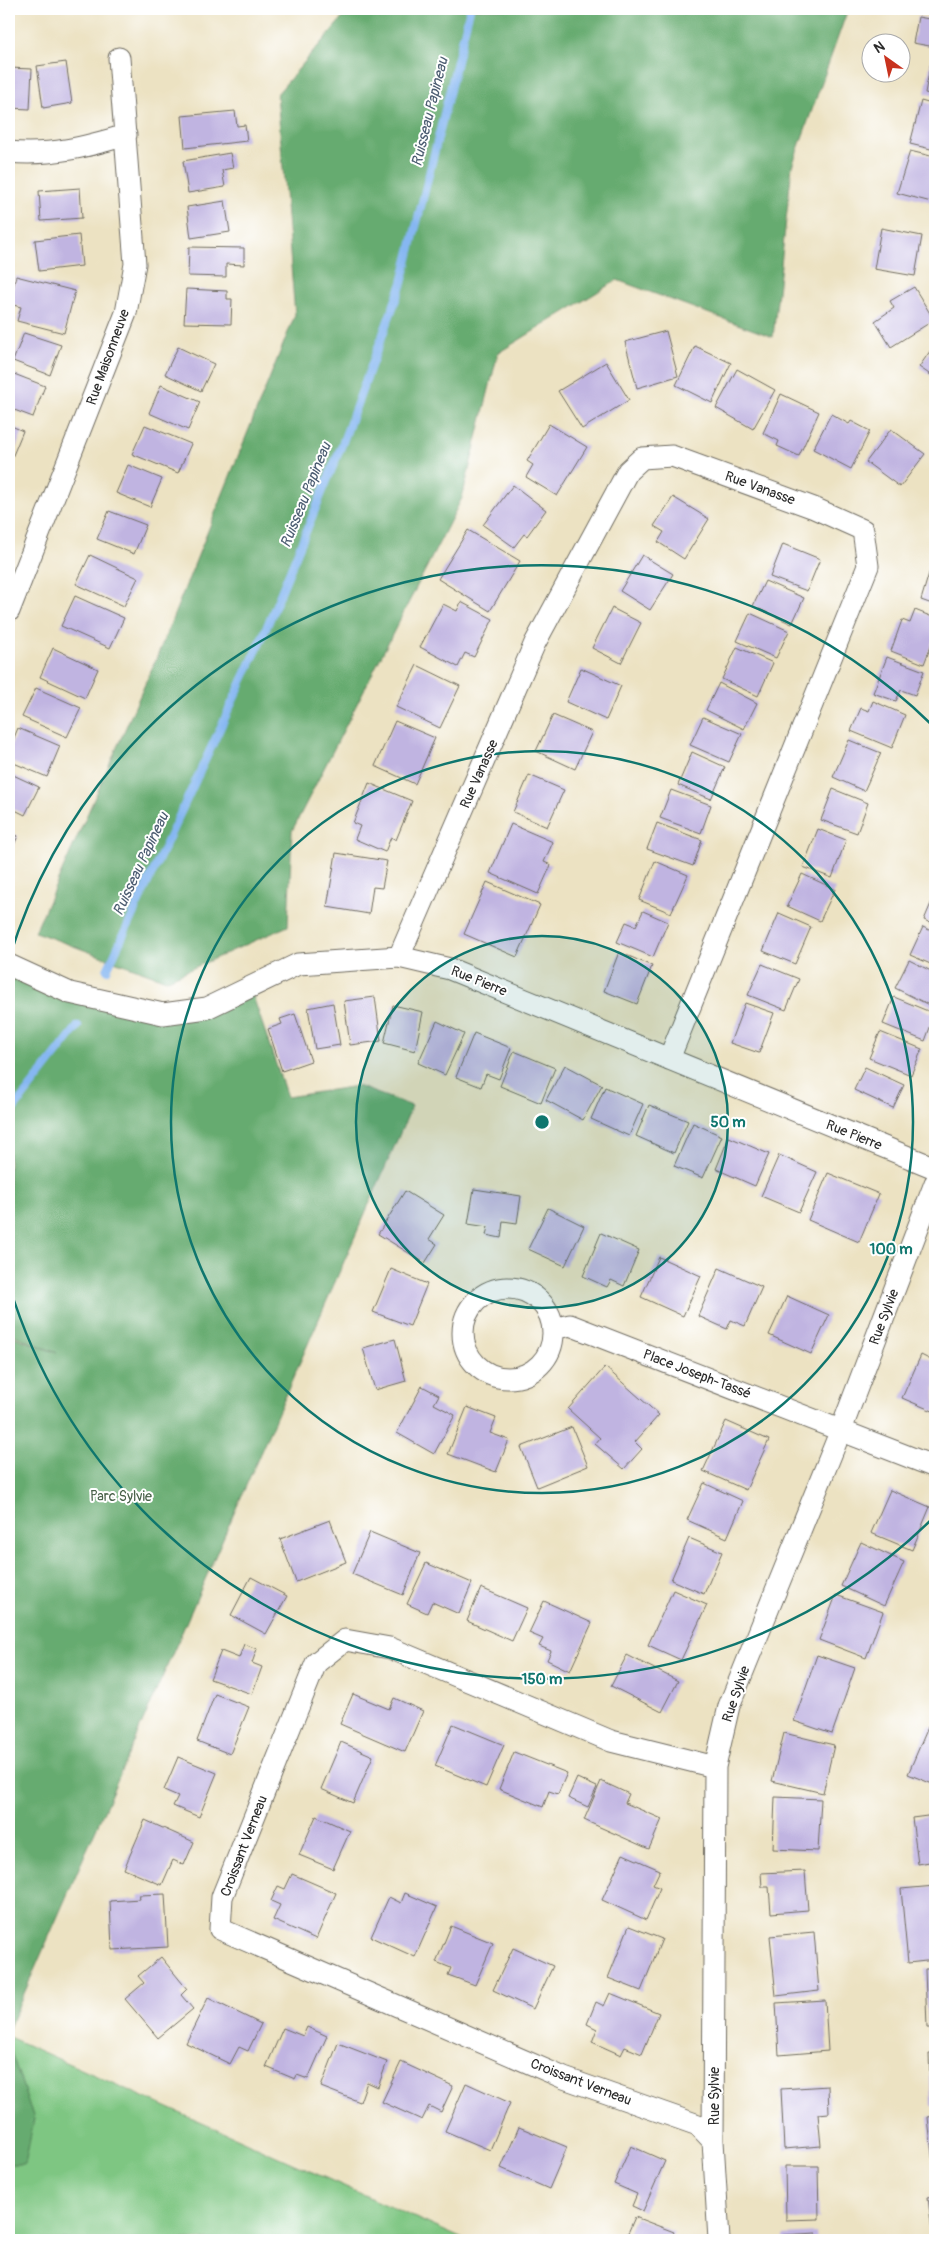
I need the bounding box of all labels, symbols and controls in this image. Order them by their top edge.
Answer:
north arrow [862,32,912,82]
text: N [871,38,888,57]
water label: Ruisseau Papineau [407,54,453,168]
street label: Rue Maisonneuve [83,307,133,407]
water label: Ruisseau Papineau [276,438,336,550]
street label: Rue Vanasse [723,467,797,509]
street label: Rue Vanasse [456,737,502,811]
water label: Ruisseau Papineau [109,808,174,919]
street label: Rue Pierre [449,962,510,1000]
centre of rings [533,1113,551,1131]
text: 50 m [711,1113,745,1132]
street label: Rue Pierre [824,1116,885,1154]
text: 100 m [870,1240,912,1259]
street label: Rue Sylvie [866,1287,902,1347]
street label: Place Joseph-Tassé [640,1346,754,1402]
park label: Parc Sylvie [90,1488,152,1505]
street label: Rue Sylvie [718,1664,754,1724]
text: 150 m [522,1670,562,1689]
street label: Croissant Verneau [217,1793,271,1899]
street label: Croissant Verneau [528,2055,634,2109]
street label: Rue Sylvie [706,2067,723,2125]

